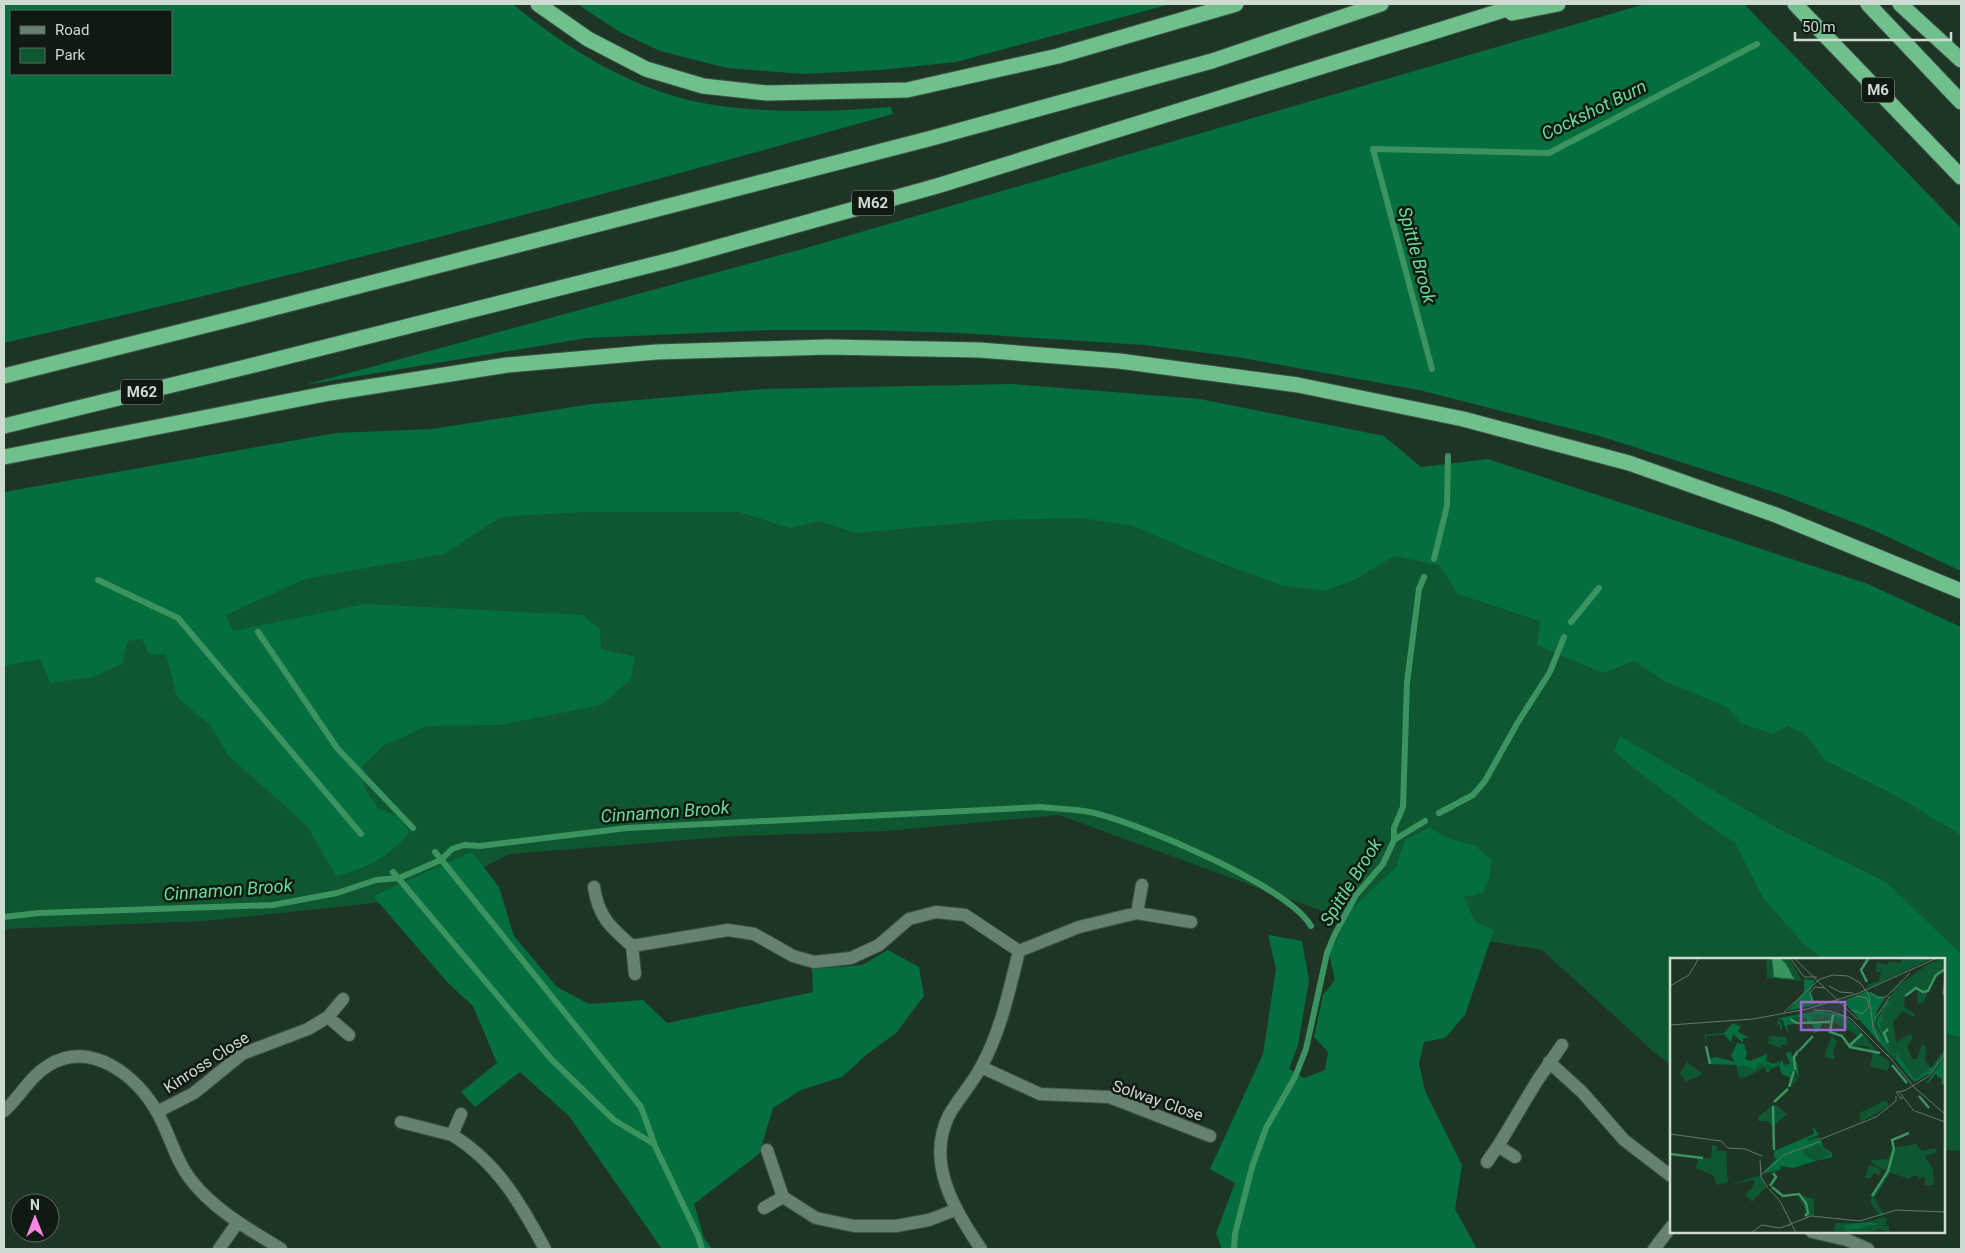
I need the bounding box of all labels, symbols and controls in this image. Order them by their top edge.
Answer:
legend [10,10,172,75]
scale bar [1795,10,1951,42]
text: 50 m [1802,18,1836,36]
text: Road [55,21,89,39]
text: Park [55,46,86,64]
water label: Cockshot Burn [1538,75,1650,144]
road number: M6 [1862,78,1894,102]
road number: M62 [852,190,894,216]
water label: Spittle Brook [1395,204,1441,307]
road number: M62 [121,380,163,404]
water label: Cinnamon Brook [600,796,731,826]
water label: Spittle Brook [1315,833,1386,929]
water label: Cinnamon Brook [163,874,294,904]
inset map [1670,958,1945,1233]
street label: Kinross Close [160,1028,252,1097]
street label: Solway Close [1110,1076,1206,1125]
north arrow [10,1193,60,1243]
text: N [30,1197,40,1213]

